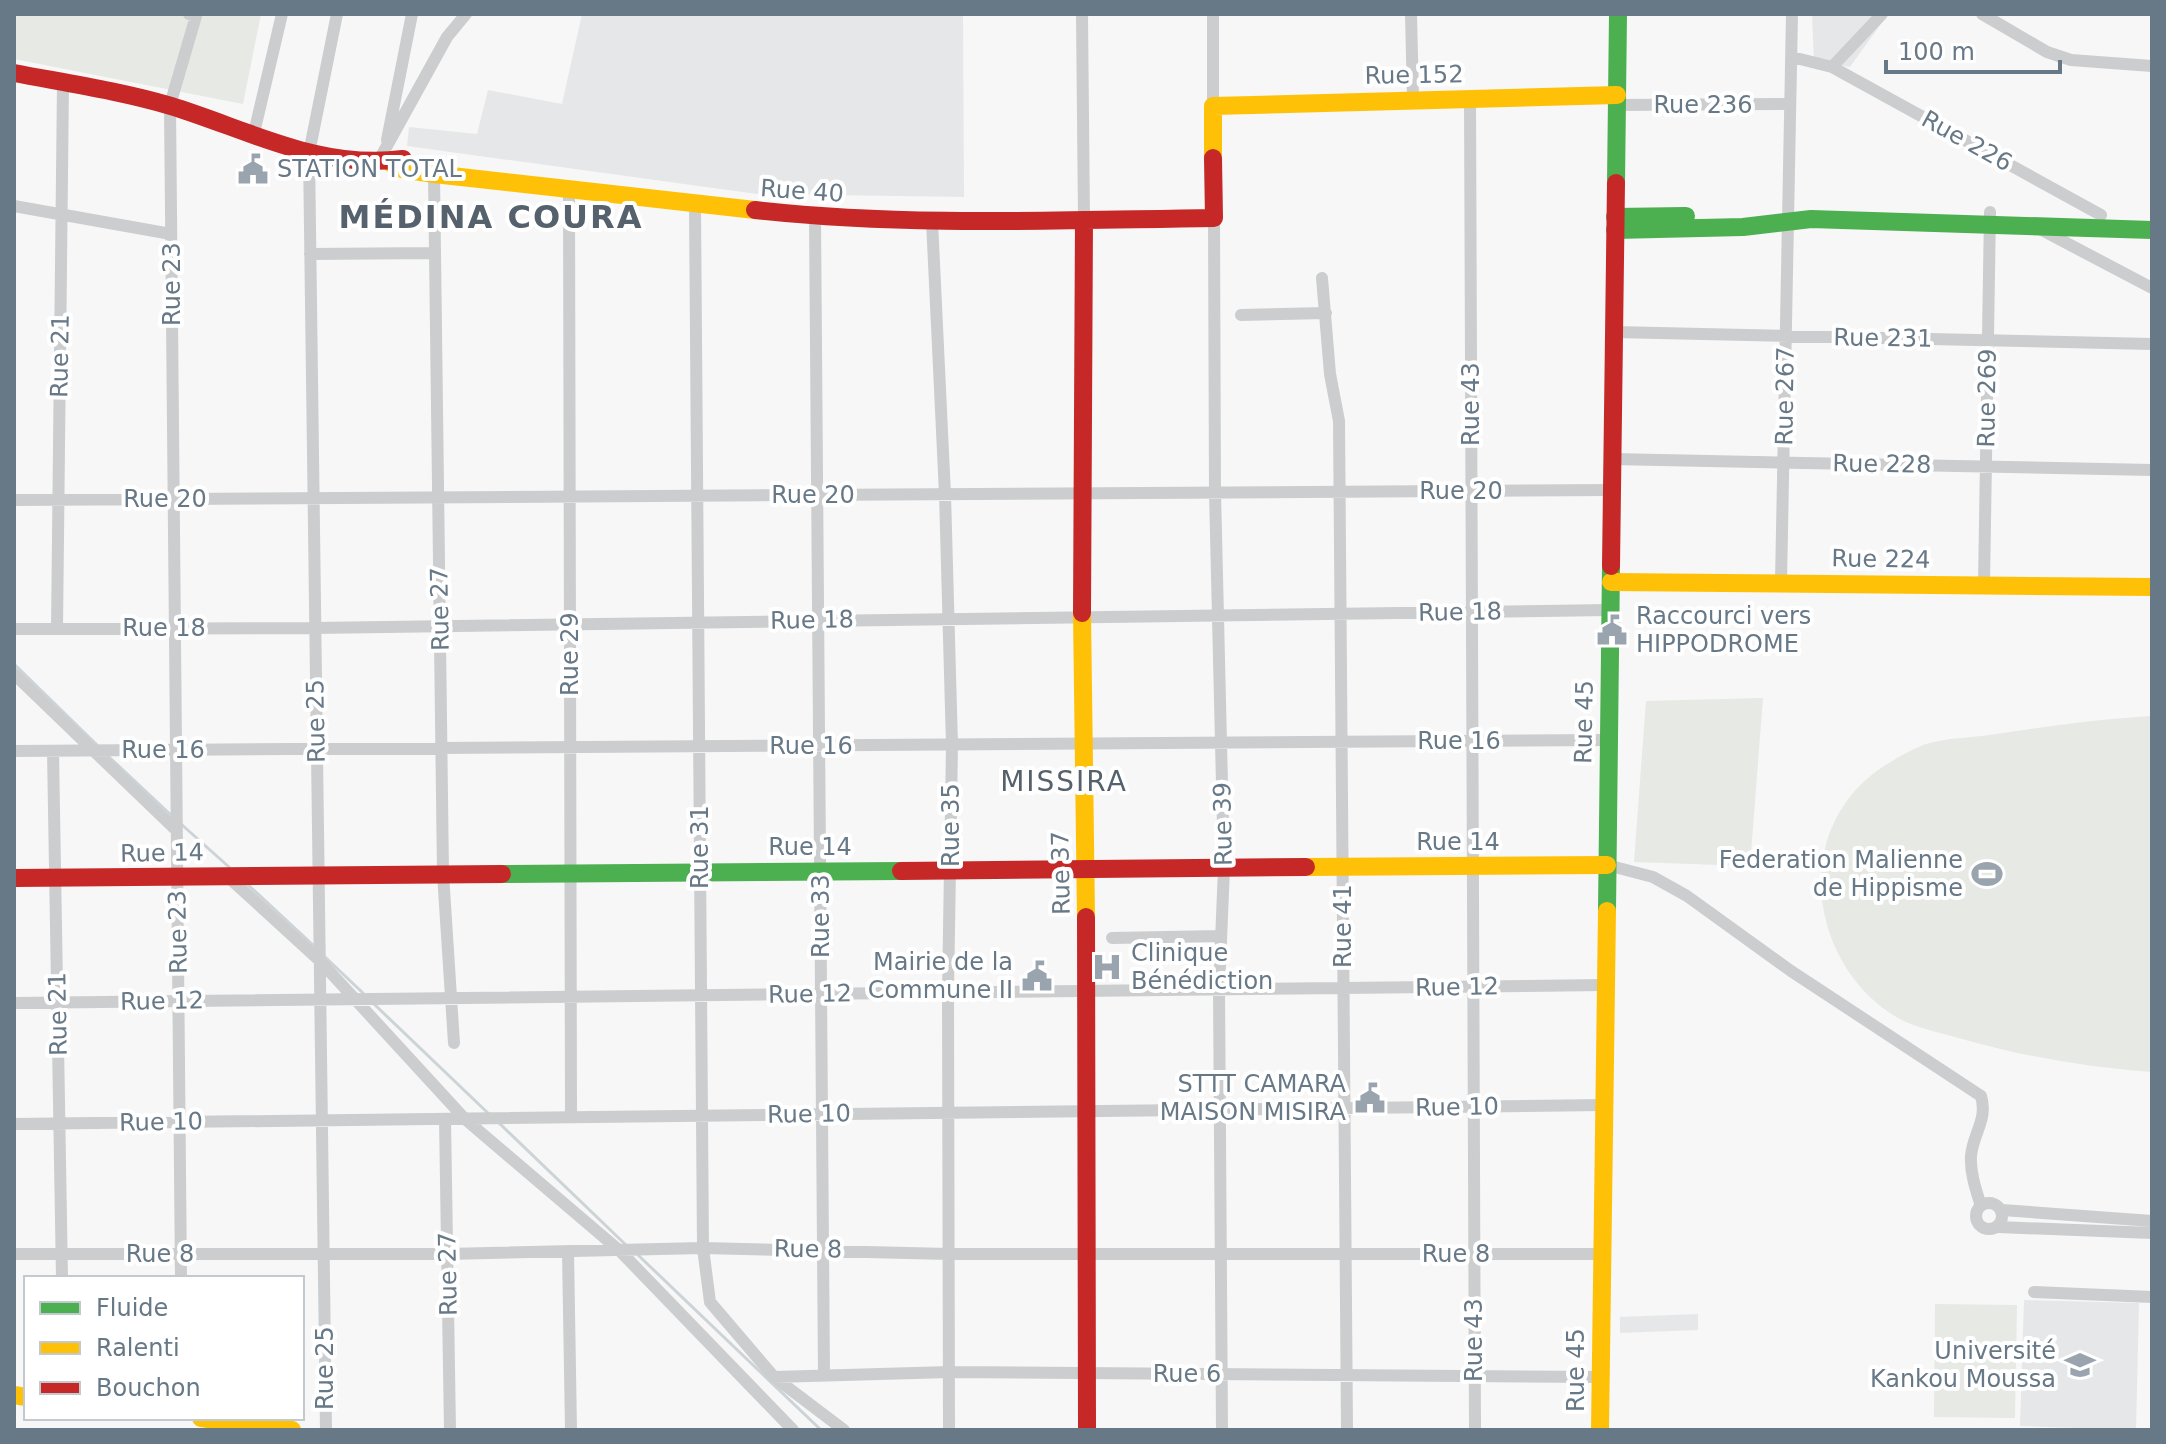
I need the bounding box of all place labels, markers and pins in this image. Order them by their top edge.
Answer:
public building icon: STATION TOTAL [236,152,270,186]
place label: STATION TOTAL [277,155,463,183]
place label: Raccourci vers HIPPODROME [1636,602,1811,658]
public building icon: Raccourci vers HIPPODROME [1595,613,1629,647]
place label: Federation Malienne de Hippisme [1719,846,1963,902]
sports icon: Federation Malienne de Hippisme [1970,857,2004,891]
place label: Clinique Bénédiction [1131,939,1273,995]
place label: Mairie de la Commune II [868,948,1013,1004]
hospital icon: Clinique Bénédiction [1090,950,1124,984]
public building icon: Mairie de la Commune II [1020,959,1054,993]
place label: STTT CAMARA MAISON MISIRA [1160,1070,1347,1126]
public building icon: STTT CAMARA MAISON MISIRA [1353,1081,1387,1115]
place label: Université Kankou Moussa [1870,1337,2056,1393]
school or university icon: Université Kankou Moussa [2063,1348,2097,1382]

